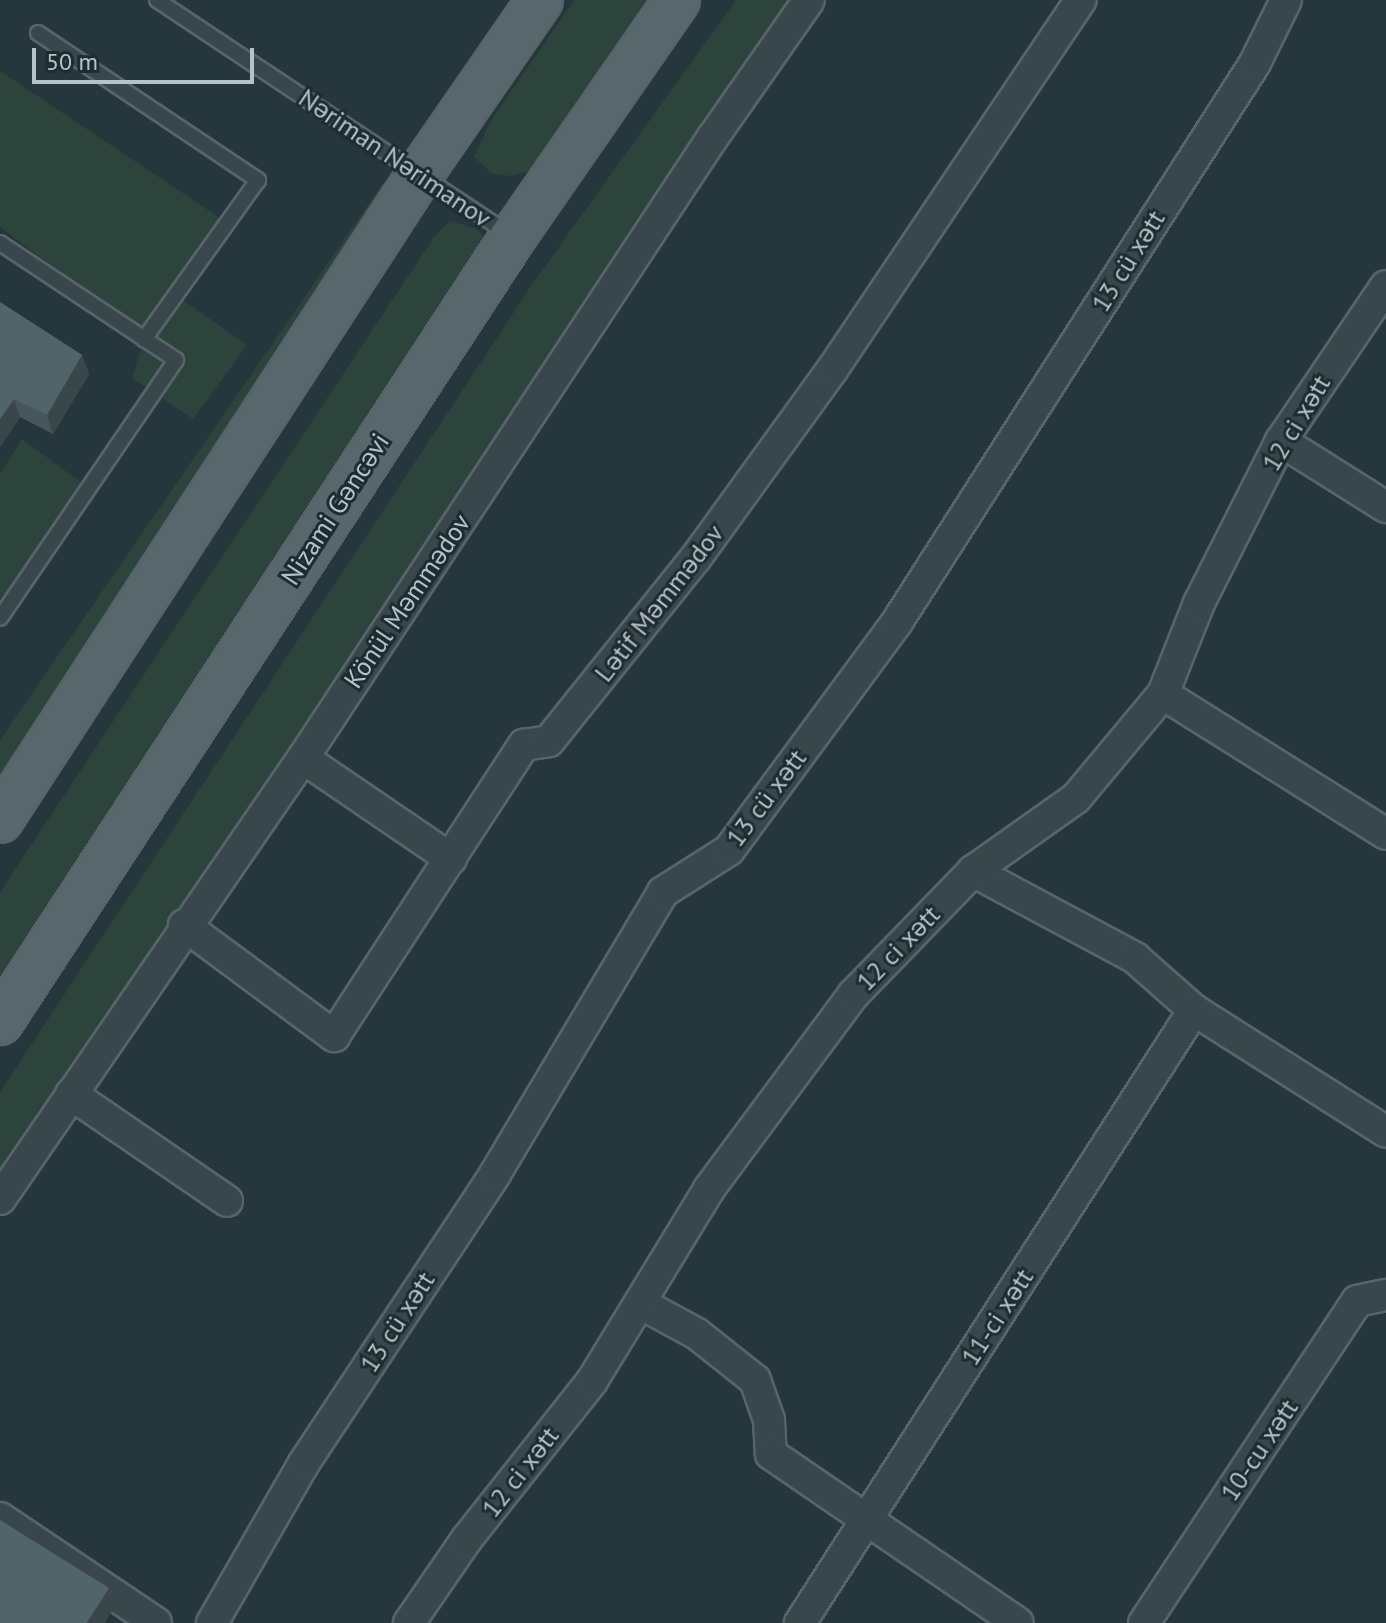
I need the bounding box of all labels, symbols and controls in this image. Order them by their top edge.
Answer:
scale bar [36,32,258,82]
text: 50 m [46,46,98,77]
street label: Nəriman Nərimanov [293,82,497,234]
street label: 13 cü xətt [1085,205,1171,317]
street label: 12 ci xətt [1255,369,1337,477]
street label: Nizami Gəncəvi [274,427,396,591]
street label: Könül Məmmədov [337,508,477,694]
street label: Lətif Məmmədov [588,518,730,688]
street label: 13 cü xətt [719,743,813,853]
street label: 12 ci xətt [850,899,946,997]
street label: 11-ci xətt [954,1263,1040,1371]
street label: 13 cü xətt [353,1266,441,1378]
street label: 10-cu xətt [1214,1393,1304,1507]
street label: 12 ci xətt [475,1420,565,1524]

